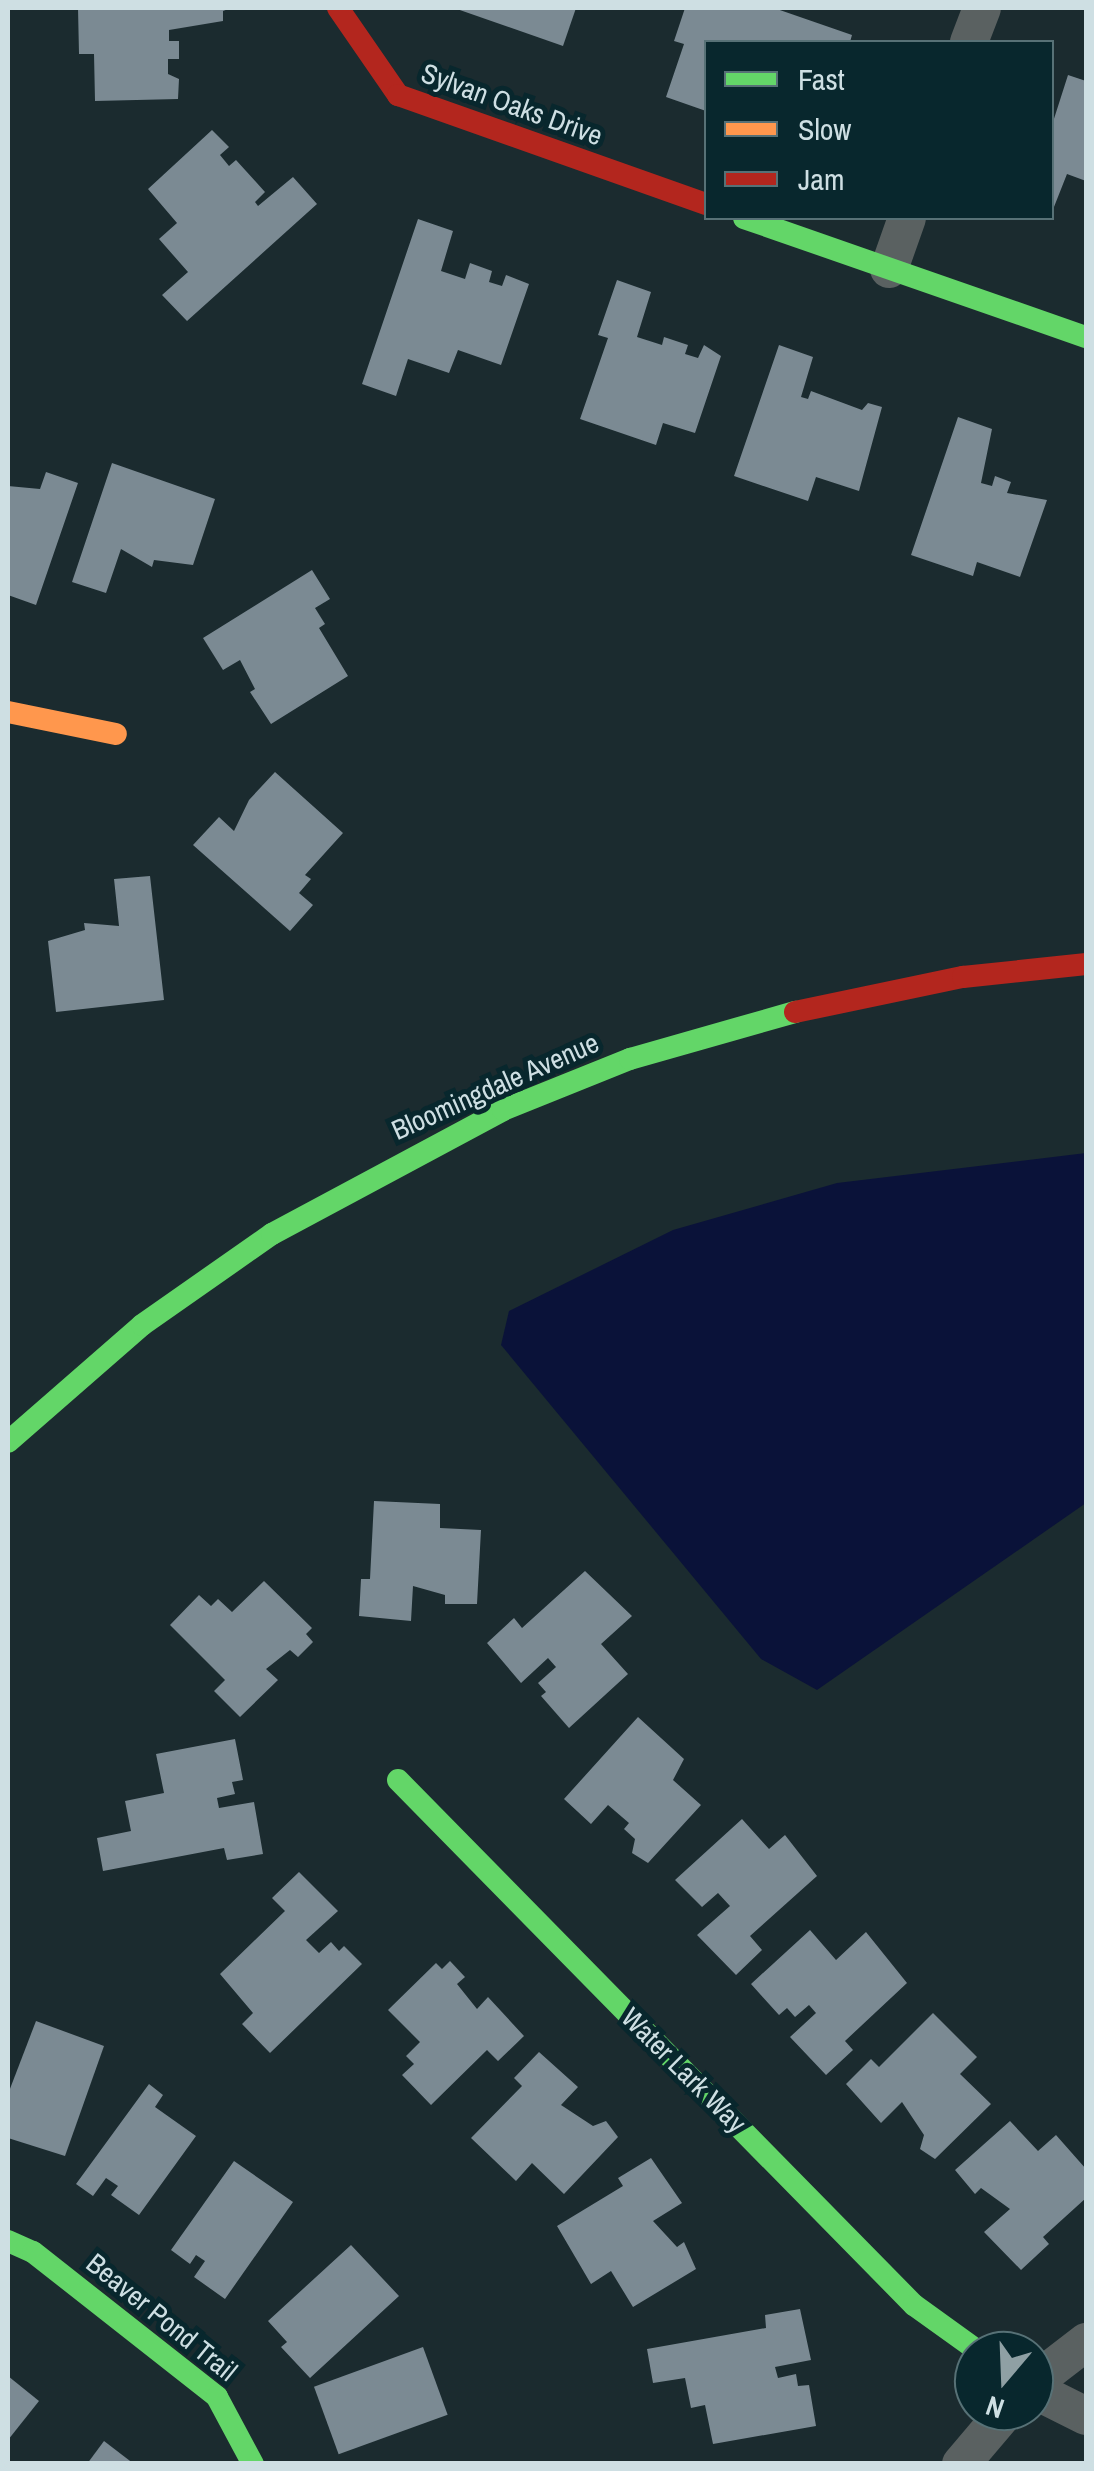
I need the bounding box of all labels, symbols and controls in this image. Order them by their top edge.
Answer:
legend [704,40,1054,220]
street label: Sylvan Oaks Drive [417,56,607,152]
text: Fast [798,59,845,99]
text: Slow [798,109,851,149]
text: Jam [798,159,844,199]
street label: Bloomingdale Avenue [386,1025,604,1147]
street label: Water Lark Way [615,2001,753,2139]
street label: Beaver Pond Trail [80,2246,244,2388]
north arrow [954,2331,1054,2431]
text: N [981,2387,1009,2428]

